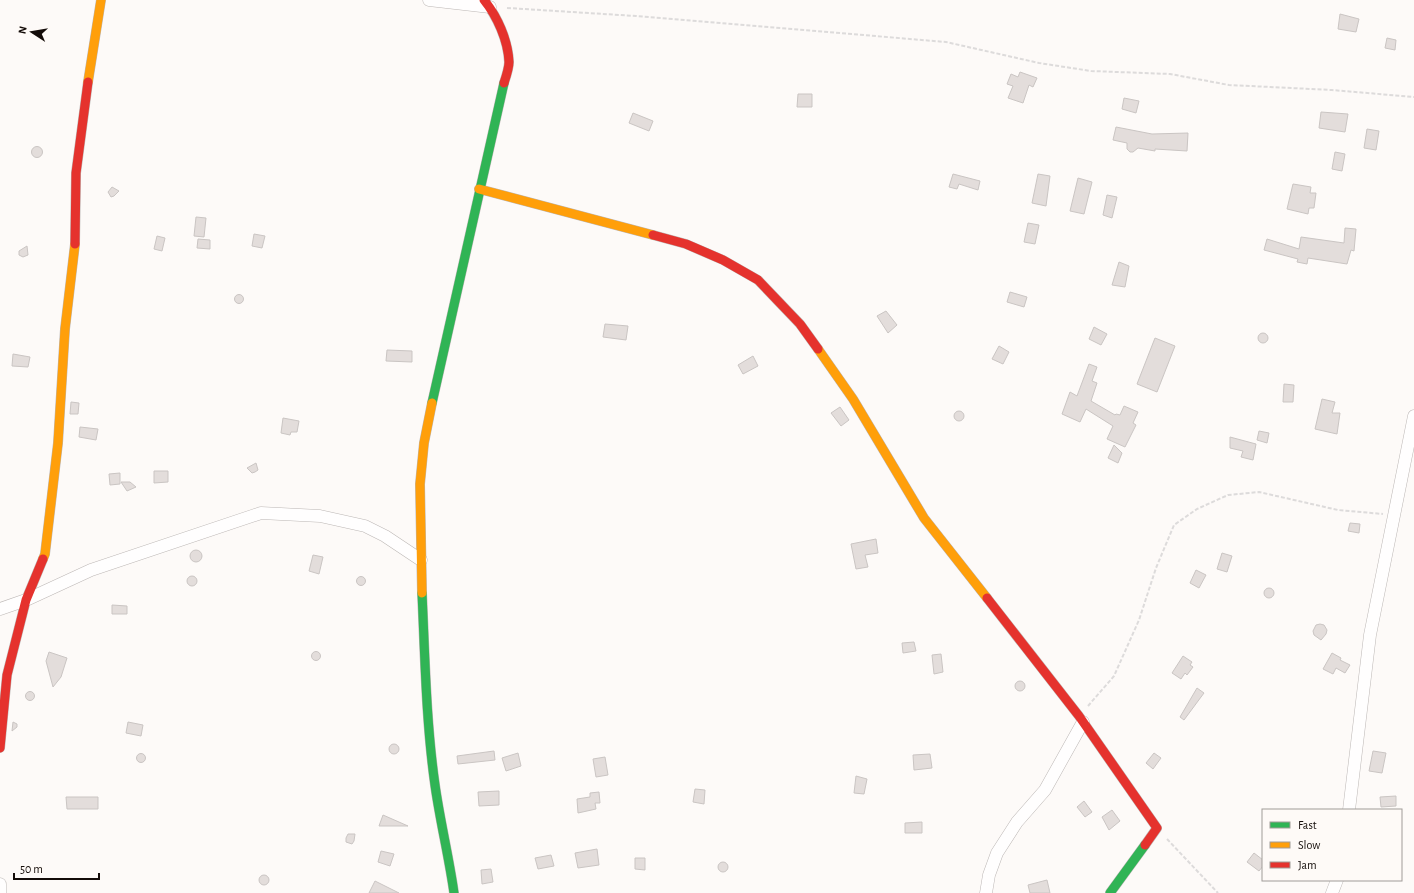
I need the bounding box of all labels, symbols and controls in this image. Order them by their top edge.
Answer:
north arrow [12,12,52,52]
text: N [17,25,29,35]
legend [1262,809,1402,881]
text: Fast [1298,819,1317,831]
text: Slow [1298,839,1320,851]
scale bar [14,855,99,881]
text: Jam [1298,859,1317,871]
text: 50 m [20,863,43,875]

